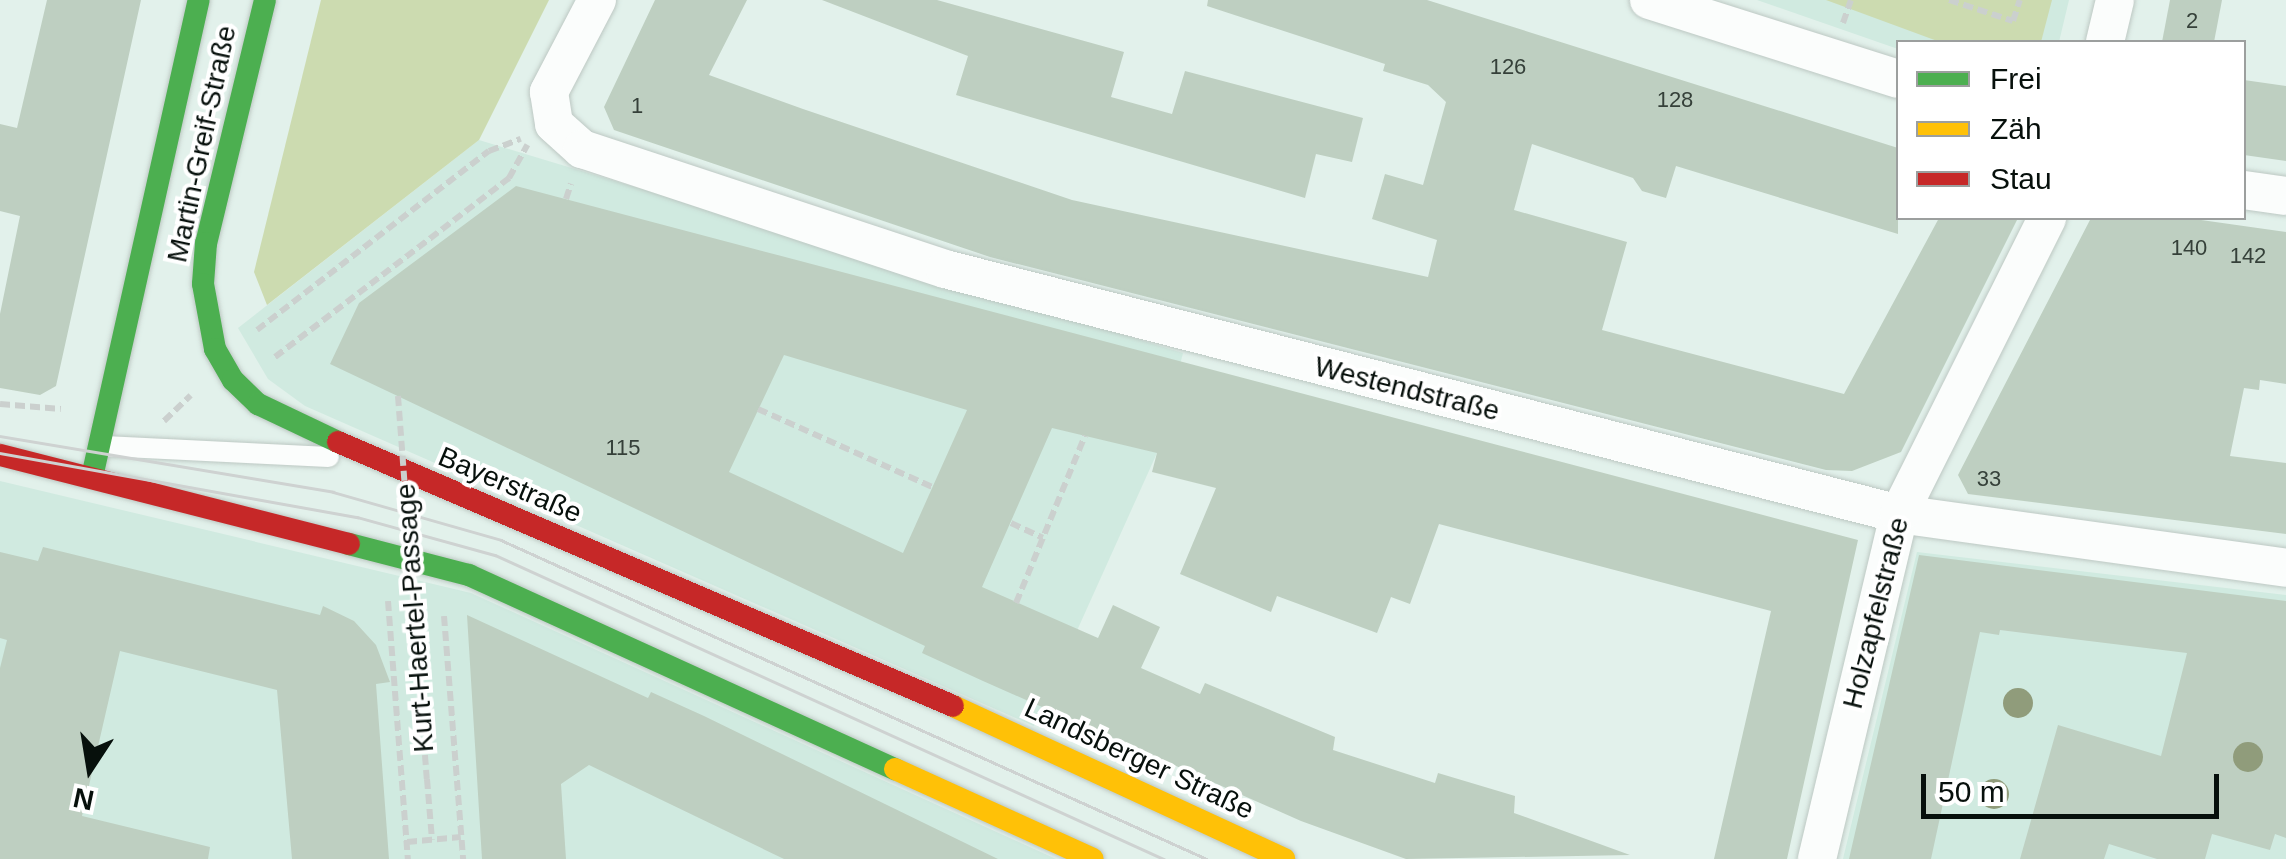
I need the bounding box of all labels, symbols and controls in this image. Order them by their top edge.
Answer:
house number: 2 [2186,8,2198,34]
street label: Martin-Greif-Straße [160,23,244,265]
legend [1896,40,2246,220]
house number: 126 [1490,54,1526,80]
text: Frei [1990,62,2042,95]
house number: 128 [1657,87,1693,113]
house number: 1 [631,93,643,119]
text: Zäh [1990,112,2042,145]
text: Stau [1990,162,2052,195]
house number: 140 [2171,235,2207,261]
house number: 142 [2230,243,2266,269]
street label: Westendstraße [1311,350,1503,428]
house number: 115 [605,435,641,461]
street label: Bayerstraße [433,440,587,530]
house number: 33 [1977,466,2001,492]
street label: Kurt-Haertel-Passage [389,483,441,753]
street label: Holzapfelstraße [1836,514,1916,712]
street label: Landsberger Straße [1019,691,1259,827]
north arrow [40,719,140,819]
scale bar [1926,754,2224,816]
text: 50 m [1938,775,2005,808]
text: N [71,782,97,816]

